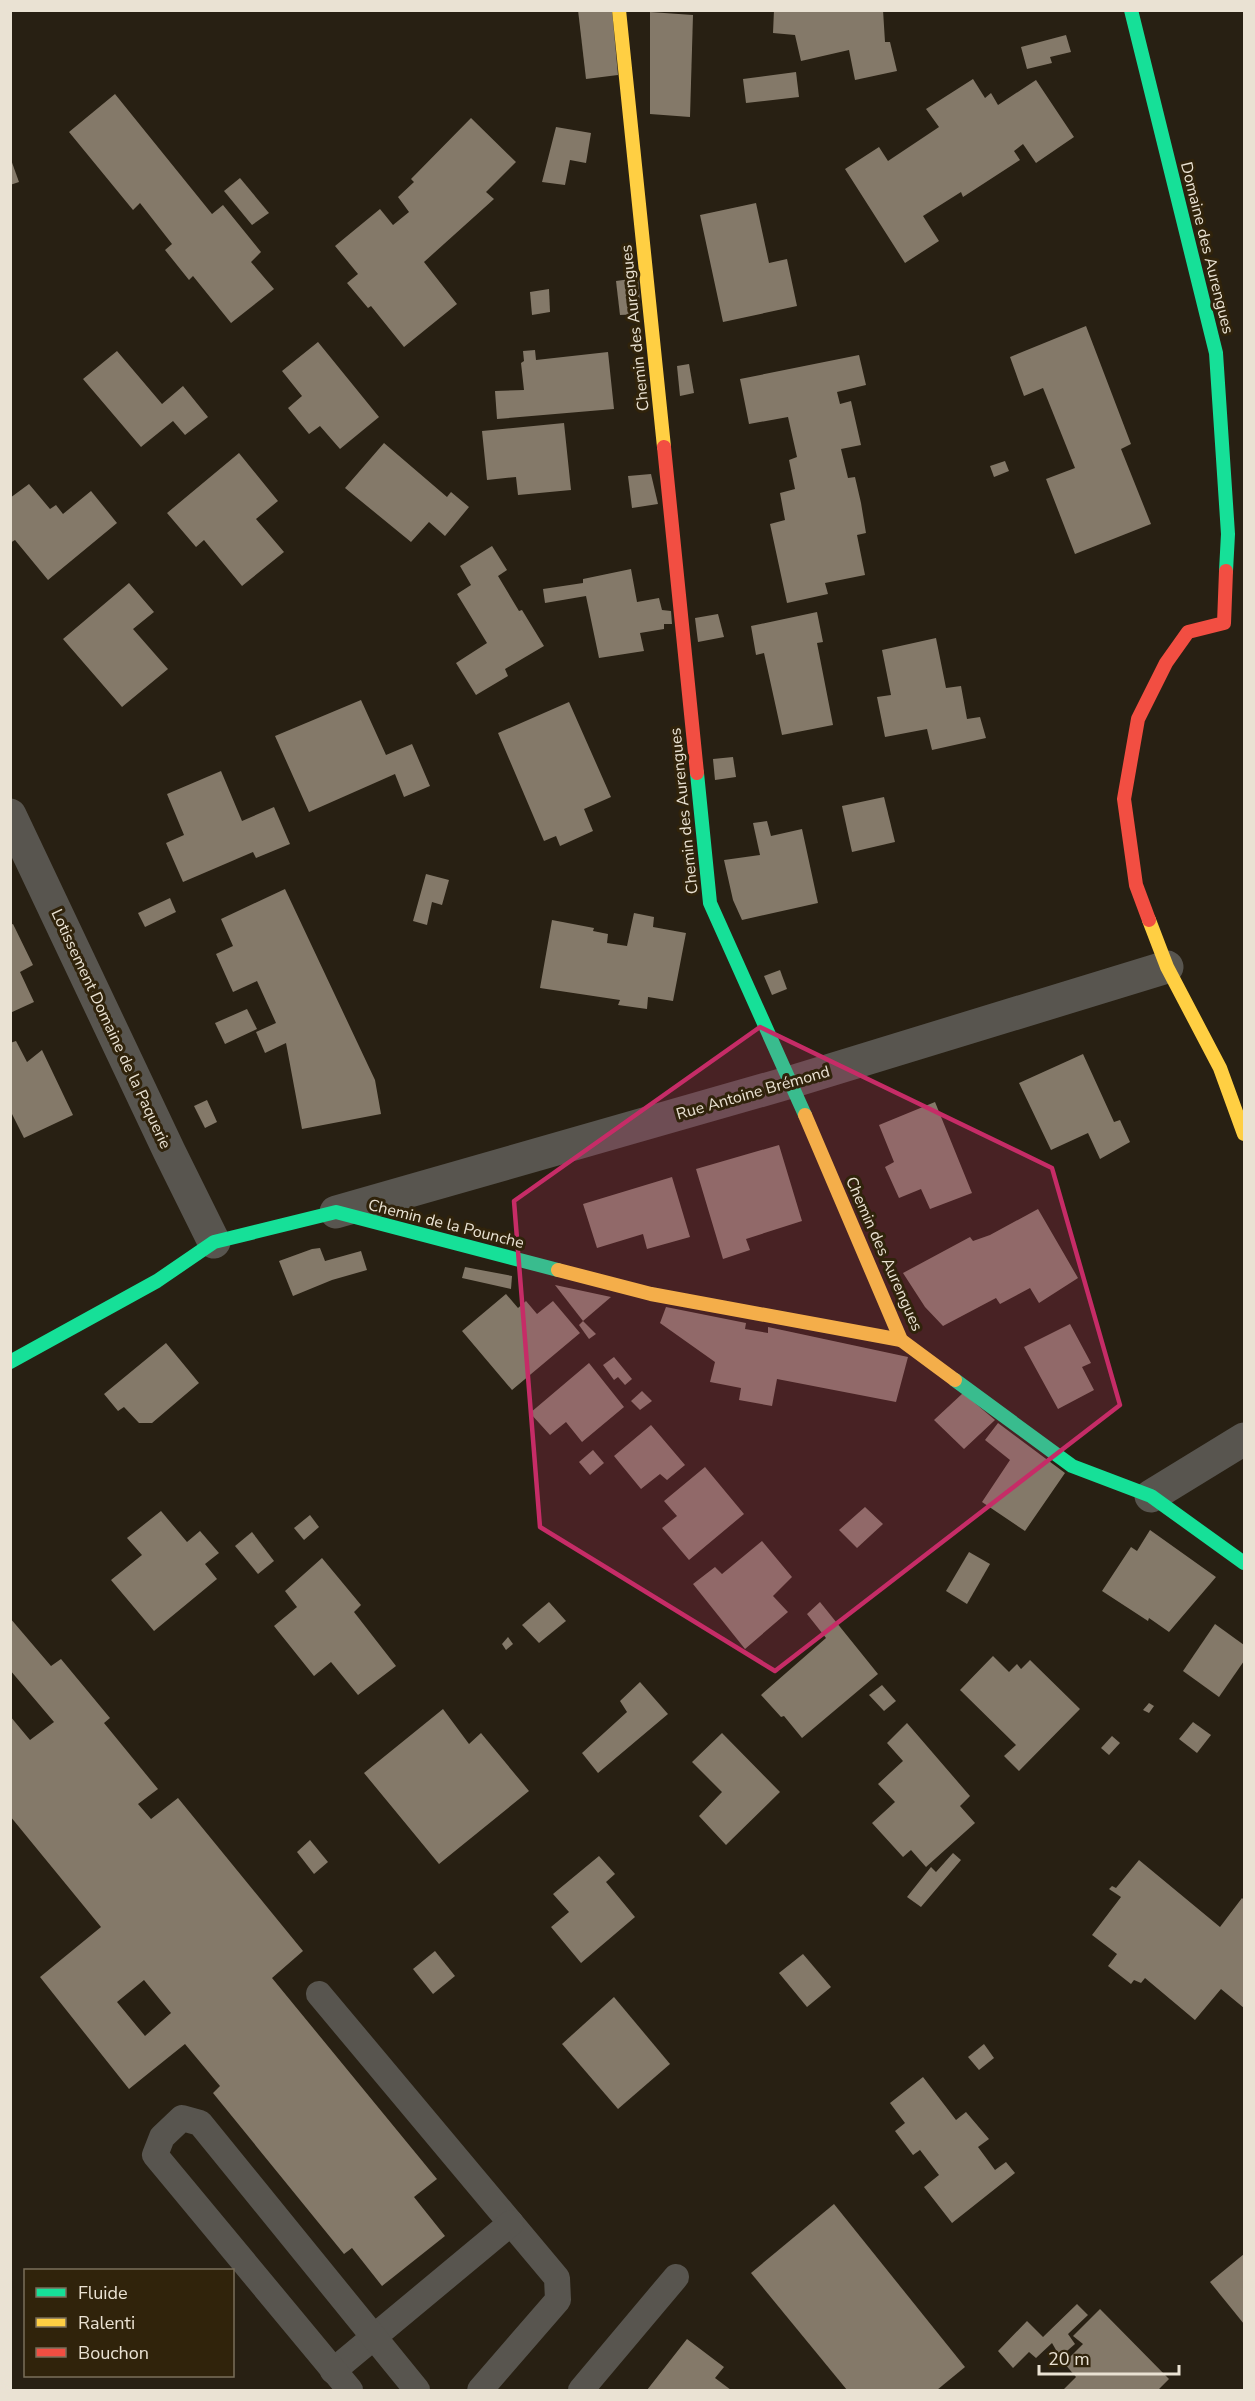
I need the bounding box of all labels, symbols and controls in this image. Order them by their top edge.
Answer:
street label: Domaine des Aurengues [1175,160,1239,336]
street label: Chemin des Aurengues [615,244,655,412]
street label: Chemin des Aurengues [664,727,704,895]
street label: Lotissement Domaine de la Paquerie [46,905,176,1153]
street label: Rue Antoine Brémond [674,1061,832,1125]
street label: Chemin des Aurengues [840,1173,928,1335]
street label: Chemin de la Pounche [366,1194,526,1254]
legend [24,2269,234,2377]
text: Fluide [78,2281,128,2305]
text: Ralenti [78,2311,135,2335]
scale bar [1039,2338,1178,2376]
text: Bouchon [78,2341,149,2365]
text: 20 m [1048,2347,1090,2371]

